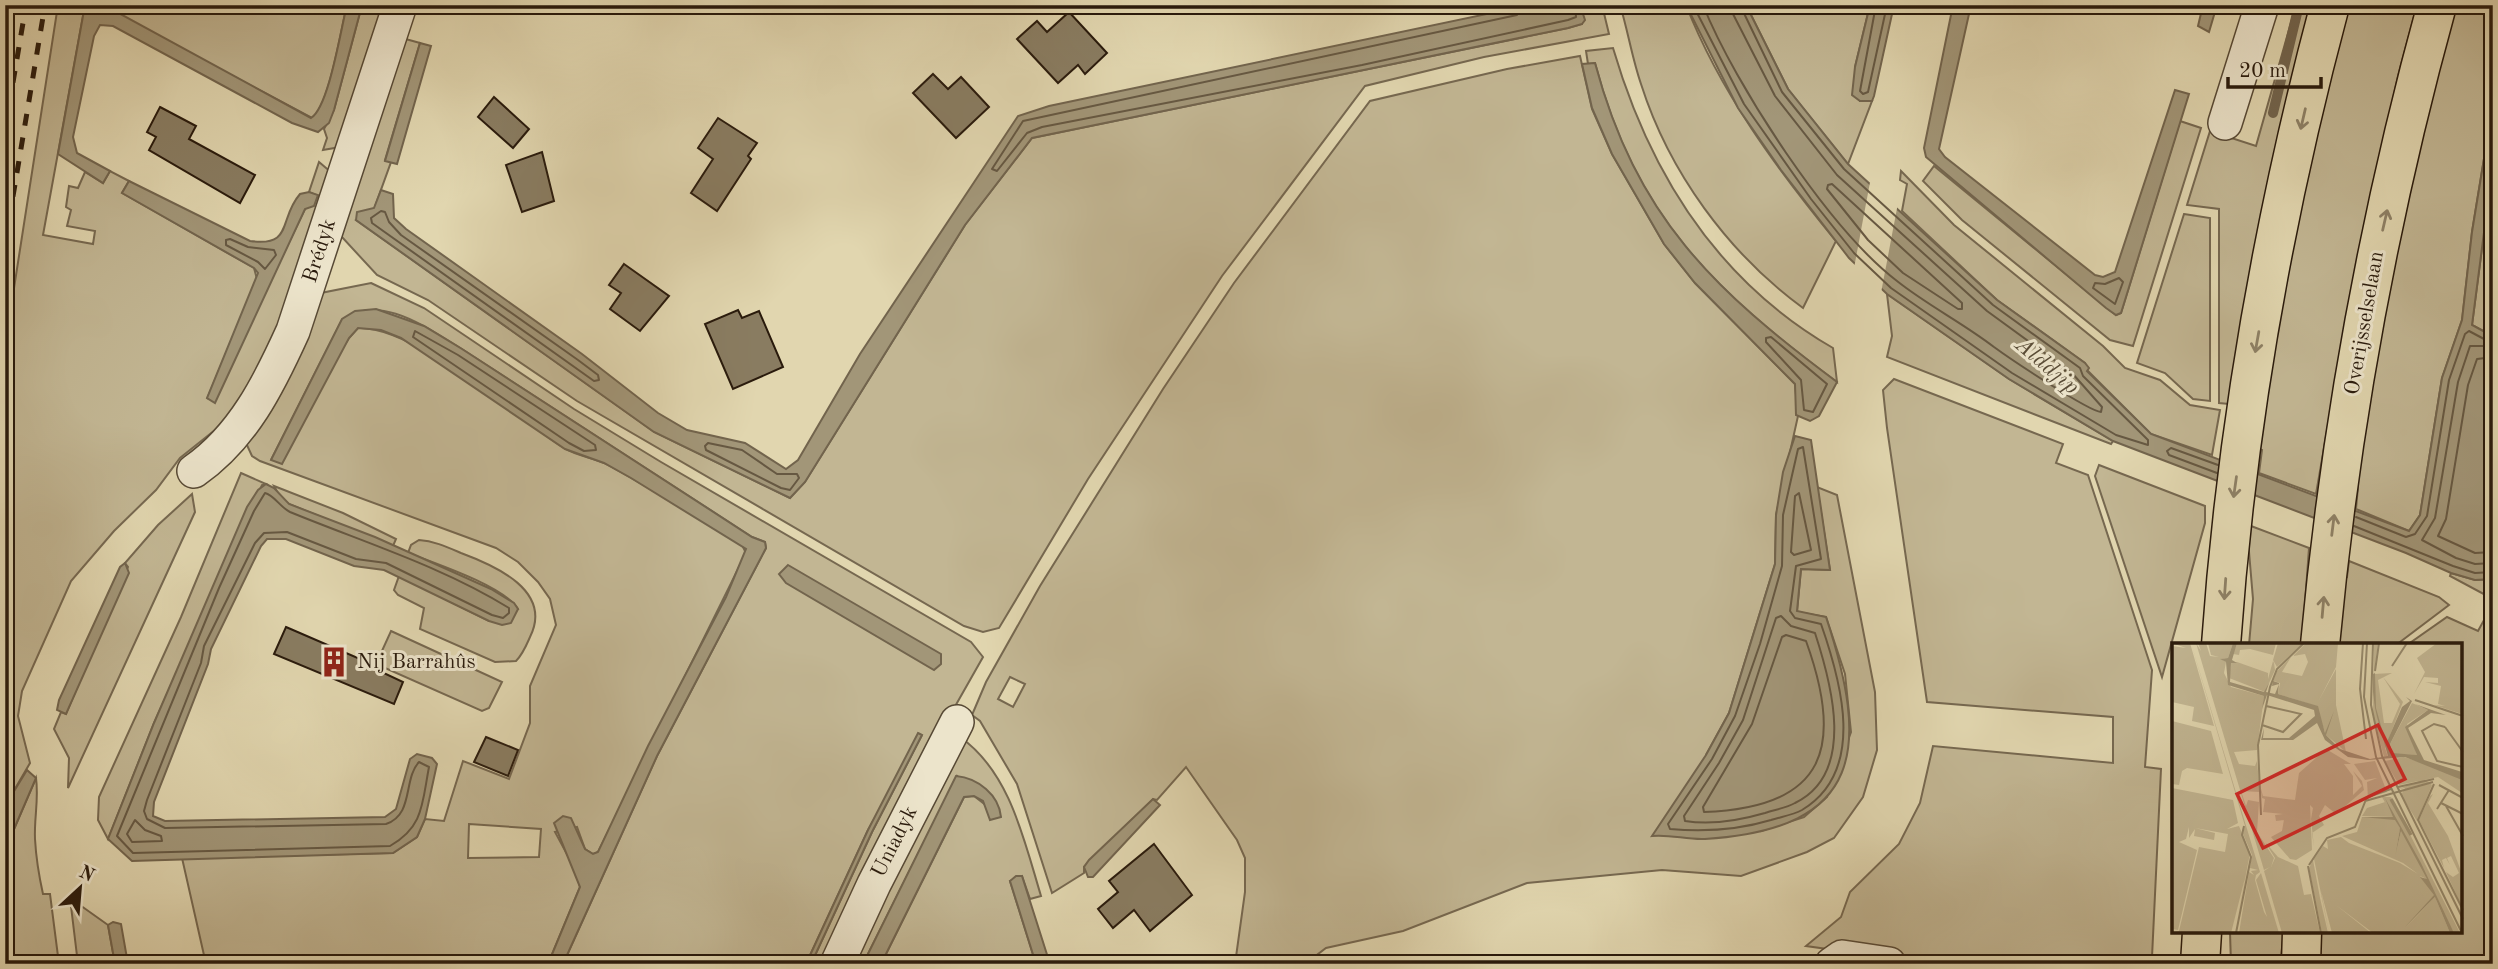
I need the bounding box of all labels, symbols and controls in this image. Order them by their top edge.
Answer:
scale bar [2228,46,2321,90]
text: 20 m [2239,61,2286,82]
one-way arrow [2296,107,2309,130]
one-way arrow [2378,209,2392,232]
street label: Brédyk [300,216,340,286]
street label: Overijsselselaan [2342,249,2388,397]
one-way arrow [2250,330,2263,353]
water label: Alddjip [2009,332,2083,400]
one-way arrow [2228,476,2241,498]
one-way arrow [2326,514,2339,537]
one-way arrow [2218,577,2231,600]
one-way arrow [2317,597,2330,619]
inset map [2172,643,2463,934]
building icon: Nij Barrahûs [317,645,351,679]
place label: Nij Barrahûs [357,652,476,673]
street label: Uniadyk [868,803,922,881]
north arrow [46,853,116,923]
text: N [76,863,97,887]

